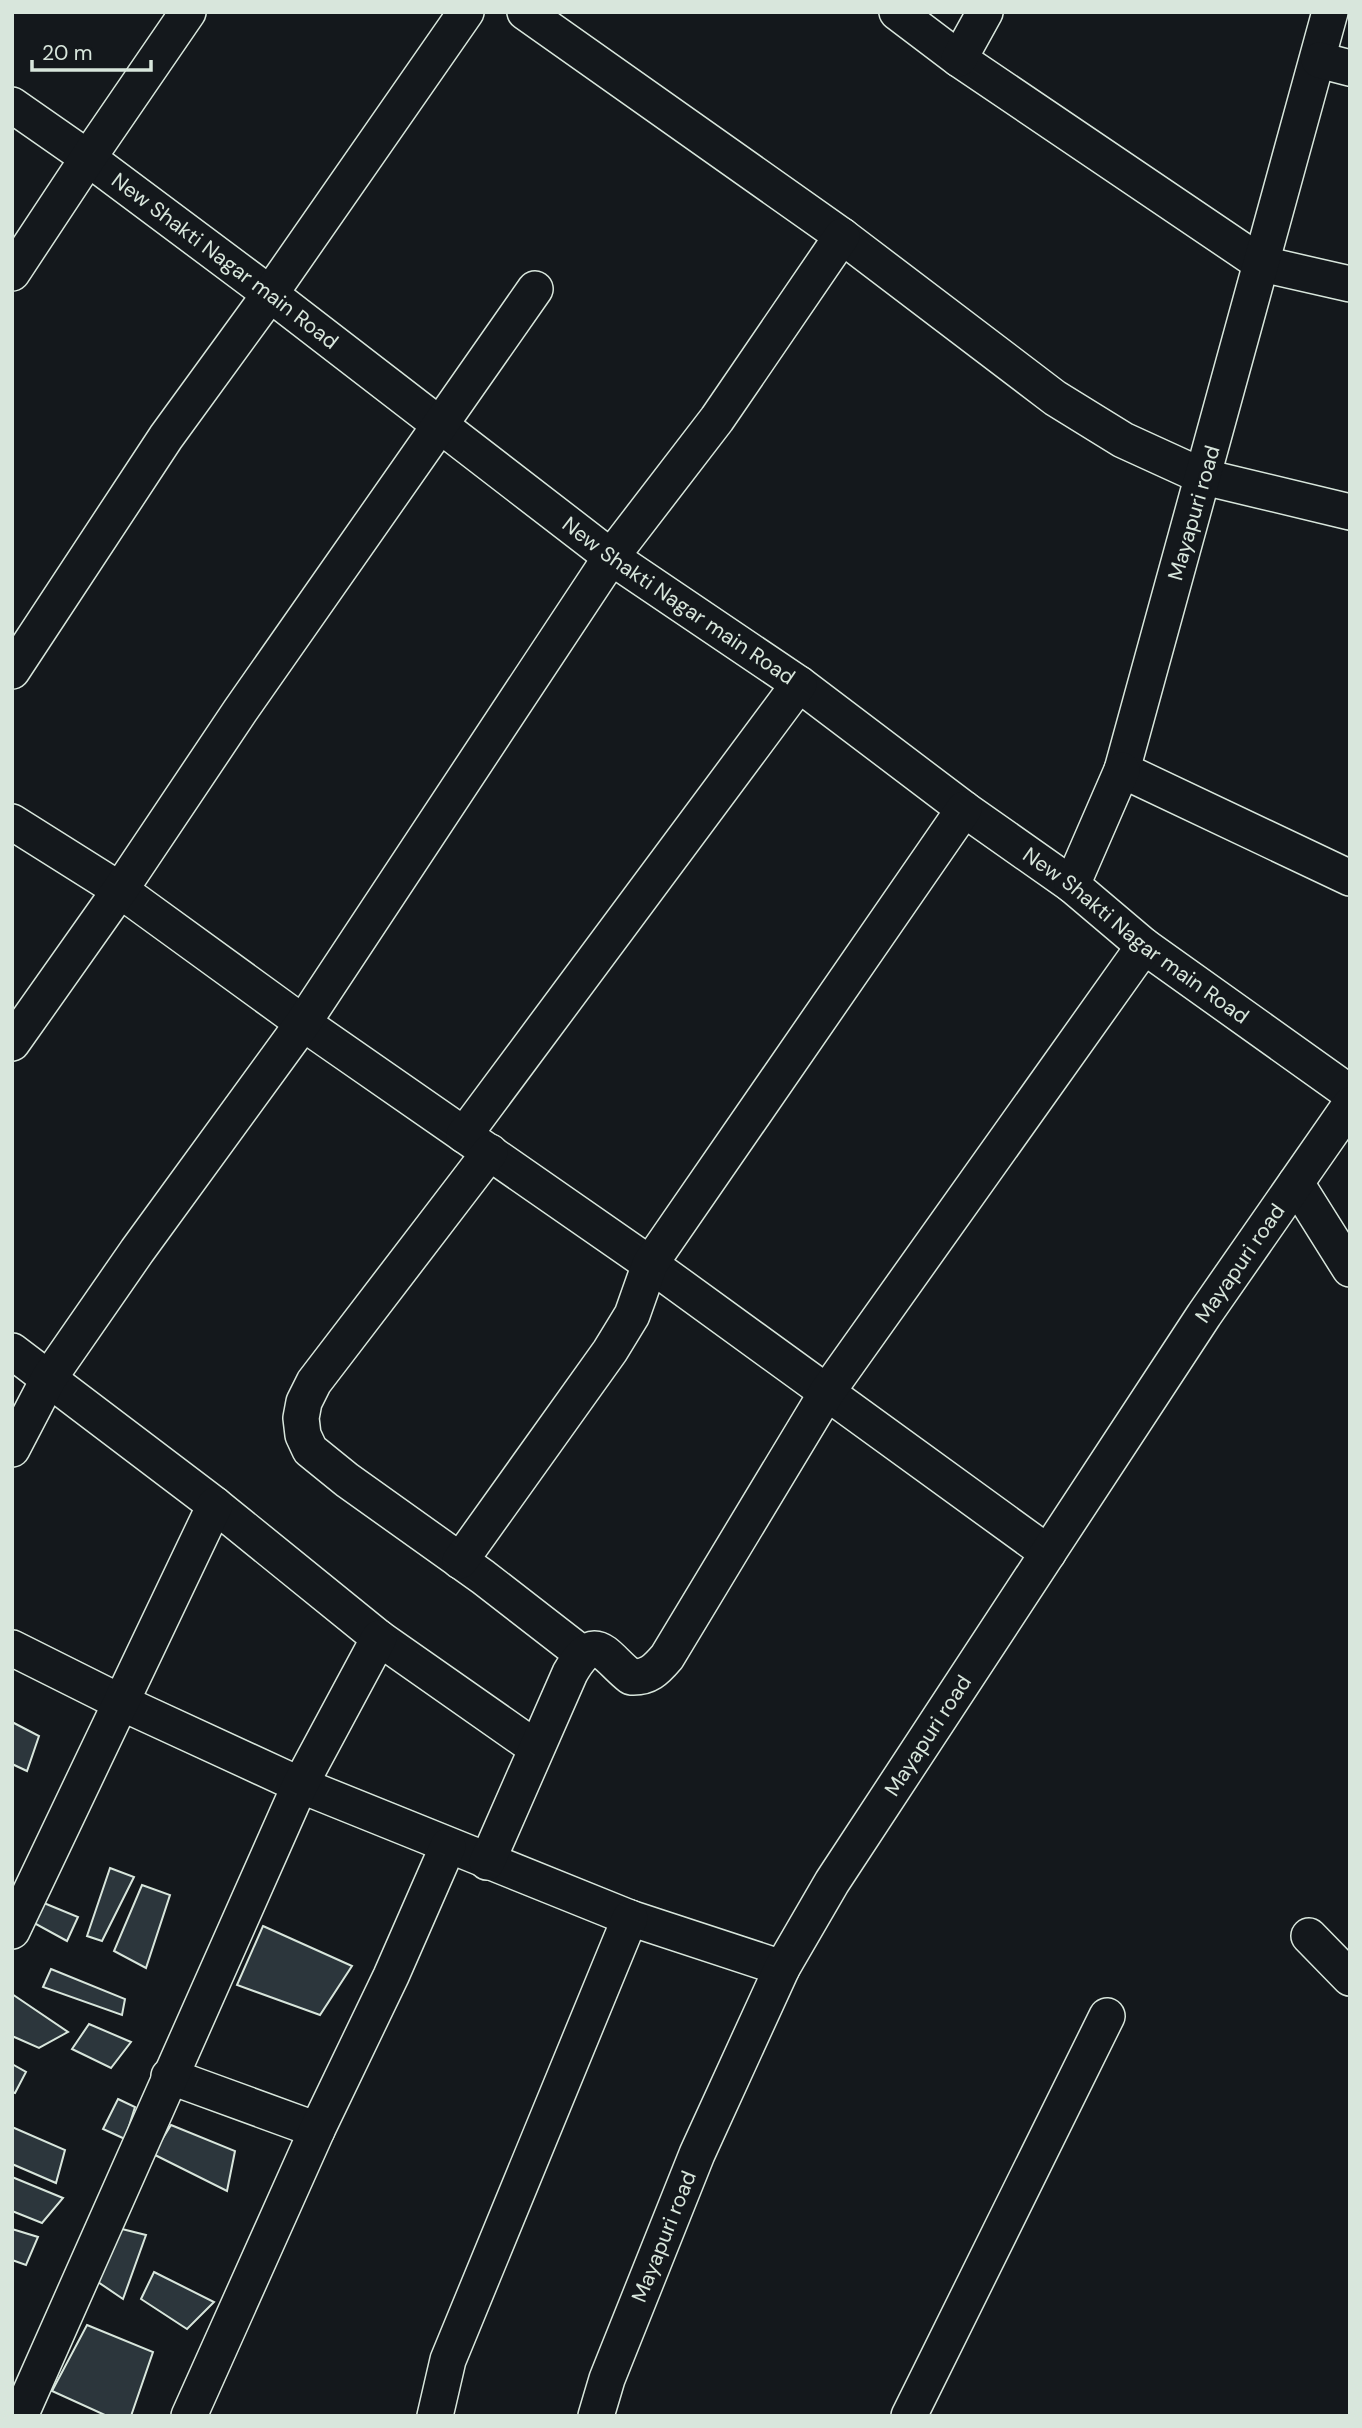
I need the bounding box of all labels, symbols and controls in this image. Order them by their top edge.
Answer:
scale bar [32,28,150,72]
text: 20 m [42,39,93,67]
street label: New Shakti Nagar main Road [106,166,344,356]
street label: Mayapuri road [1161,442,1227,584]
street label: New Shakti Nagar main Road [556,510,800,691]
street label: New Shakti Nagar main Road [1017,841,1254,1030]
street label: Mayapuri road [1189,1198,1291,1329]
street label: Mayapuri road [878,1670,978,1802]
street label: Mayapuri road [625,2167,703,2306]

